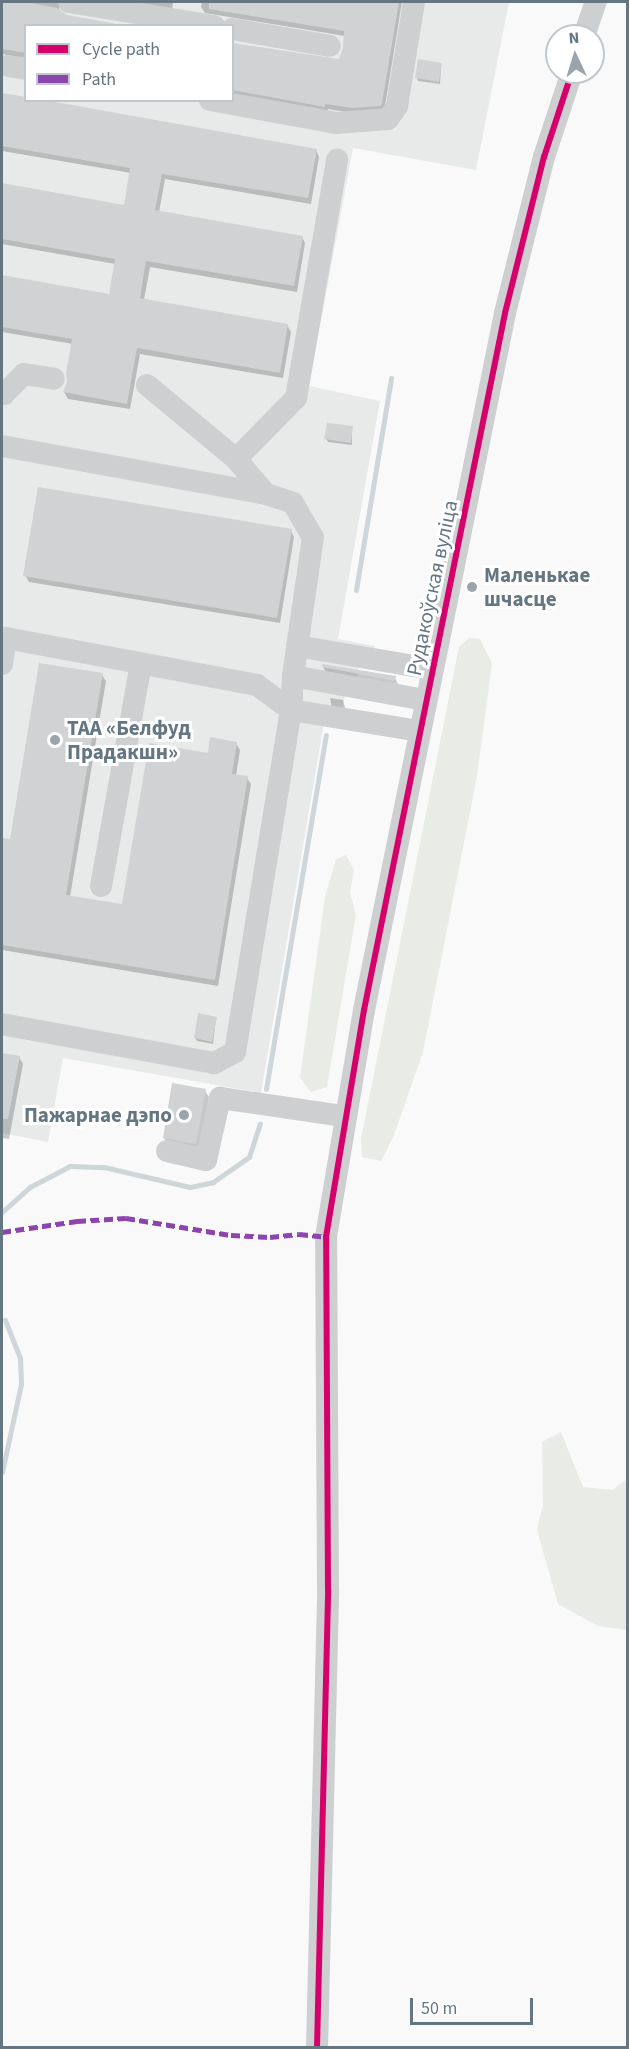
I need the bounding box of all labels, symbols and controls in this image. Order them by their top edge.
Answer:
legend [24,24,234,102]
north arrow [545,24,605,84]
text: N [568,27,580,49]
text: Cycle path [82,37,160,62]
text: Path [82,67,116,92]
street label: Рудакоўская вуліца [401,498,463,678]
place label: Маленькае шчасце [484,562,590,612]
marker: Маленькае шчасце [465,580,479,594]
place label: ТАА «Белфуд Прадакшн» [67,715,191,765]
marker: ТАА «Белфуд Прадакшн» [48,733,62,747]
place label: Пажарнае дэпо [24,1102,172,1128]
marker: Пажарнае дэпо [177,1108,191,1122]
scale bar [413,1986,536,2024]
text: 50 m [421,1996,457,2021]

